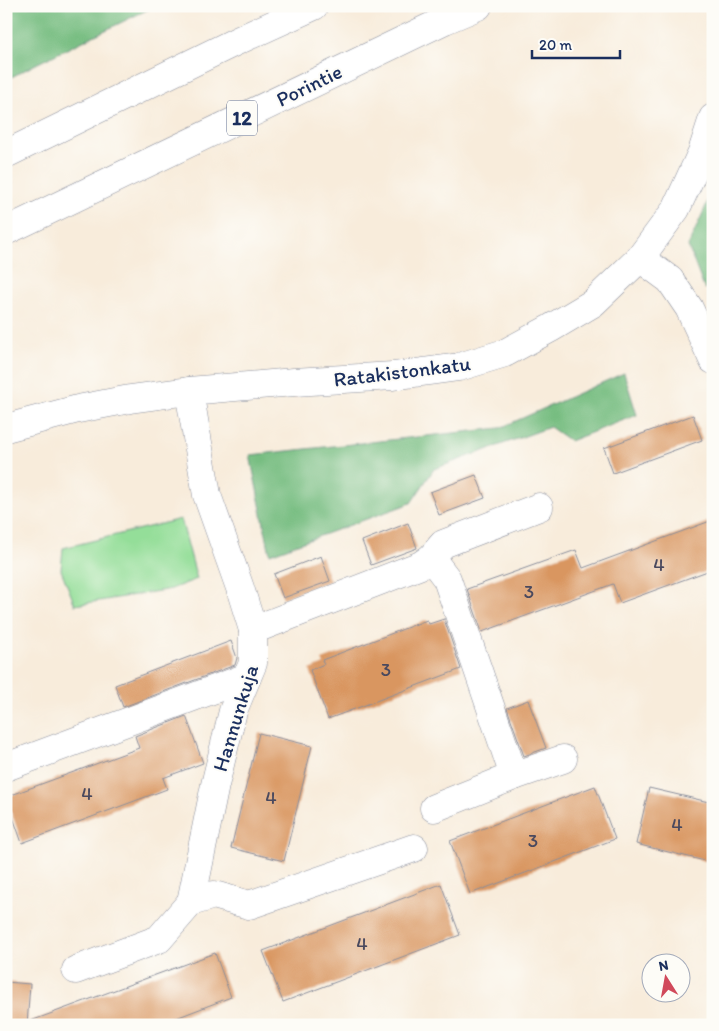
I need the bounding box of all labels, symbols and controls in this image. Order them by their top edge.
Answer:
scale bar [532,28,619,60]
text: 20 m [539,36,573,54]
street label: Porintie [272,58,346,112]
road number: 12 [227,100,257,136]
street label: Ratakistonkatu [332,350,472,392]
house number: 4 [653,553,665,576]
house number: 3 [524,580,534,603]
house number: 3 [381,658,391,681]
street label: Hannunkuja [207,661,263,775]
house number: 4 [81,782,93,805]
house number: 4 [265,786,277,809]
house number: 4 [671,813,683,836]
house number: 3 [528,829,538,852]
house number: 4 [356,932,368,955]
north arrow [642,954,692,1004]
text: N [657,956,670,975]

